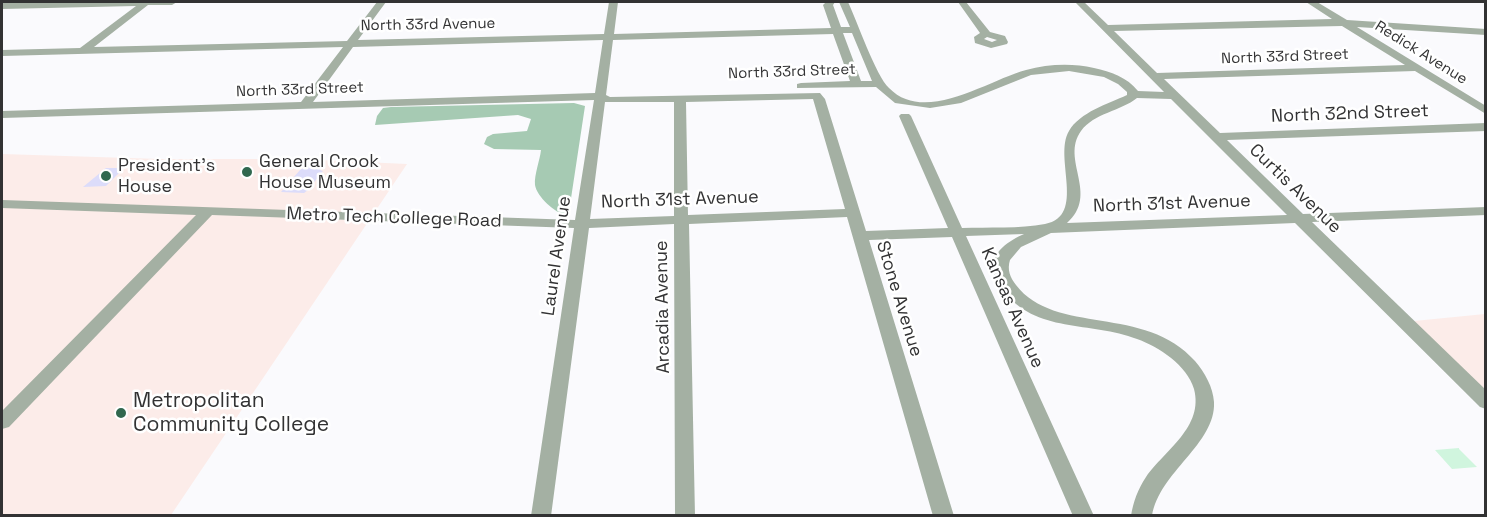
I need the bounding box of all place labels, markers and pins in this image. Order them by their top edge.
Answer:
place label: General Crook House Museum [259,151,391,194]
place label: President's House [118,155,215,198]
marker: General Crook House Museum [240,165,254,179]
marker: President's House [99,169,113,183]
place label: Metropolitan Community College [133,388,329,438]
marker: Metropolitan Community College [114,406,128,420]

